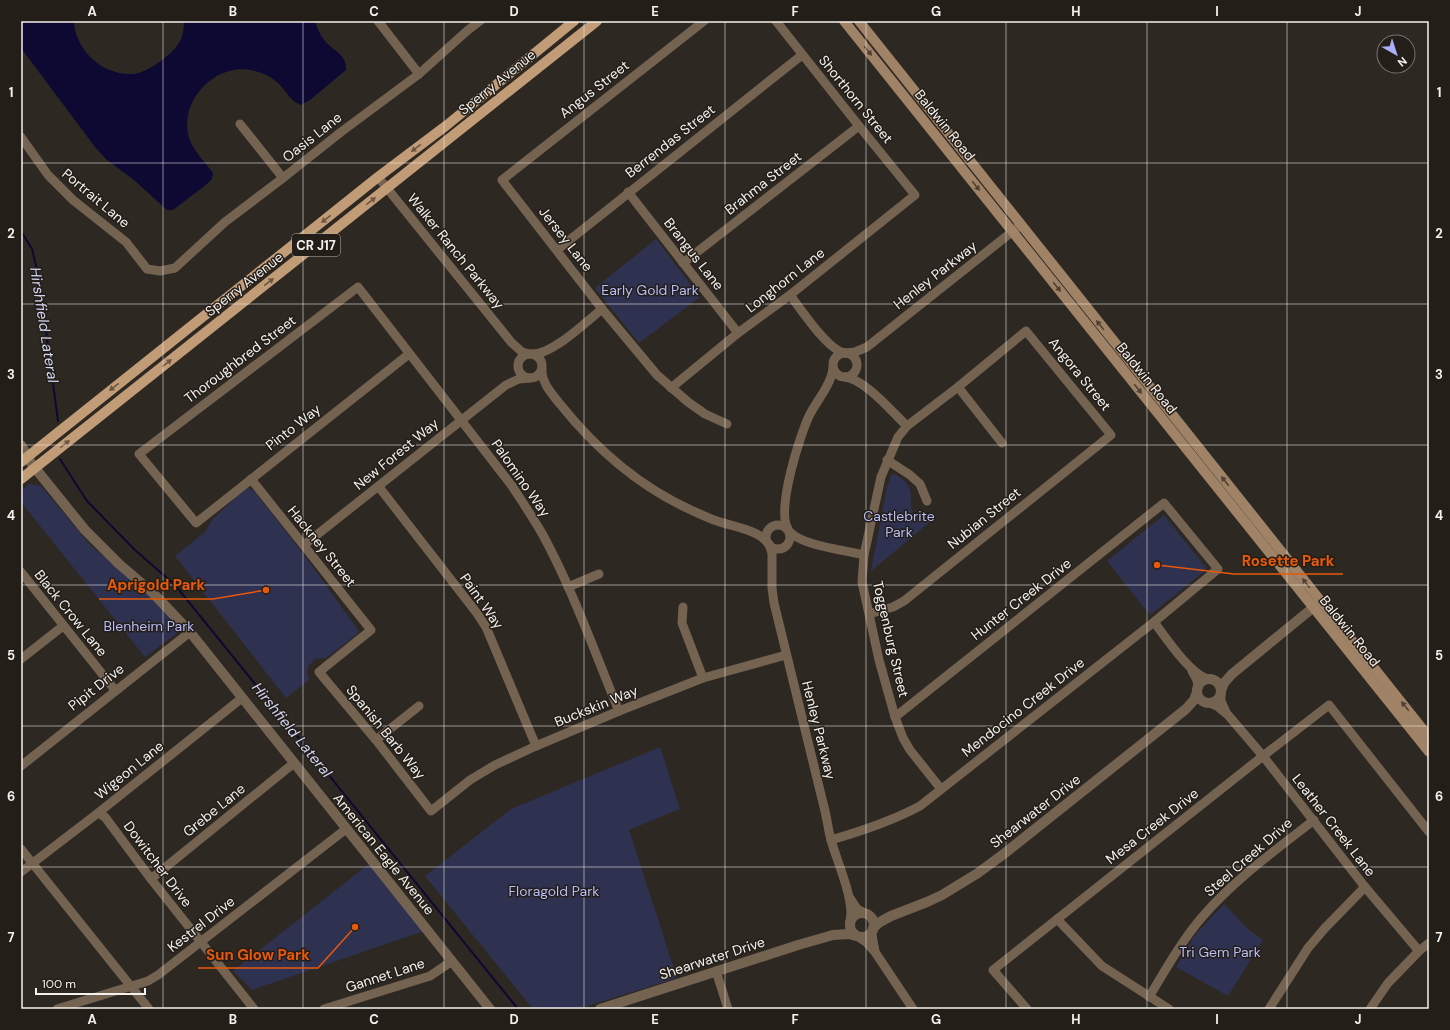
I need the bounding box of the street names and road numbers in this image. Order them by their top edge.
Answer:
street label: Sperry Avenue [455,45,539,119]
street label: Shorthorn Street [815,51,897,147]
street label: Angus Street [556,56,632,122]
street label: Baldwin Road [911,86,979,164]
street label: Berrendas Street [621,100,719,182]
street label: Oasis Lane [279,108,345,166]
street label: Brahma Street [721,147,805,219]
street label: Portrait Lane [58,164,134,232]
street label: Walker Ranch Parkway [404,189,508,313]
street label: Jersey Lane [535,203,597,275]
street label: Brangus Lane [660,214,728,294]
road number: CR J17 [292,234,340,256]
street label: Henley Parkway [890,237,981,313]
street label: Longhorn Lane [742,243,828,316]
street label: Sperry Avenue [201,248,287,320]
street label: Thoroughbred Street [181,311,299,407]
street label: Angora Street [1045,334,1115,414]
street label: Baldwin Road [1113,339,1181,417]
street label: Pinto Way [262,400,324,454]
street label: New Forest Way [350,414,442,494]
street label: Palomino Way [488,436,555,521]
street label: Nubian Street [944,483,1024,553]
street label: Hackney Street [284,502,360,590]
street label: Hunter Creek Drive [967,554,1075,644]
street label: Black Crow Lane [31,566,111,660]
street label: Paint Way [456,570,508,633]
street label: Toggenburg Street [869,579,913,699]
street label: Baldwin Road [1316,592,1384,670]
street label: Mendocino Creek Drive [958,653,1088,761]
street label: Pipit Drive [64,660,128,714]
street label: Henley Parkway [798,679,840,781]
street label: Spanish Barb Way [342,681,430,783]
street label: Buckskin Way [552,681,641,731]
street label: Wigeon Lane [91,737,167,803]
street label: Shearwater Drive [986,770,1084,852]
street label: Leather Creek Lane [1288,770,1380,880]
street label: Grebe Lane [179,779,249,841]
street label: Mesa Creek Drive [1102,784,1202,868]
street label: American Eagle Avenue [329,790,439,919]
street label: Steel Creek Drive [1200,814,1296,900]
street label: Dowitcher Drive [120,817,196,911]
street label: Kestrel Drive [164,892,238,956]
street label: Shearwater Drive [657,932,767,984]
street label: Gannet Lane [343,954,427,996]

